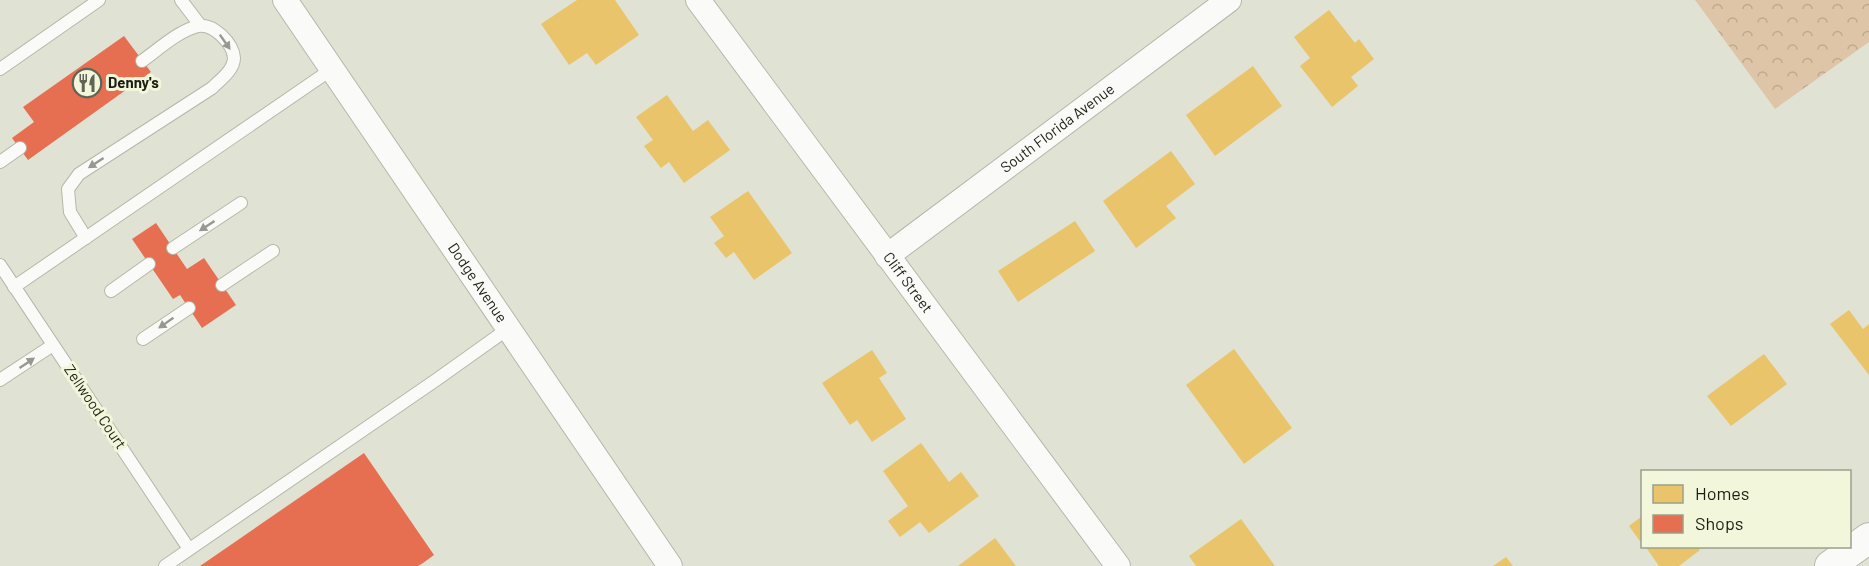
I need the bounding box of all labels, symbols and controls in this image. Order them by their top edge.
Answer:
one-way arrow [219,34,231,50]
restaurant icon: Denny's [71,67,103,99]
place label: Denny's [108,73,159,91]
street label: South Florida Avenue [996,79,1117,176]
one-way arrow [88,158,104,169]
one-way arrow [199,220,215,231]
street label: Dodge Avenue [445,239,512,325]
street label: Cliff Street [880,248,937,316]
one-way arrow [158,317,173,329]
one-way arrow [18,357,35,368]
street label: Zellwood Court [61,361,131,452]
legend [1641,470,1851,548]
text: Homes [1695,482,1749,504]
text: Shops [1695,512,1744,534]

